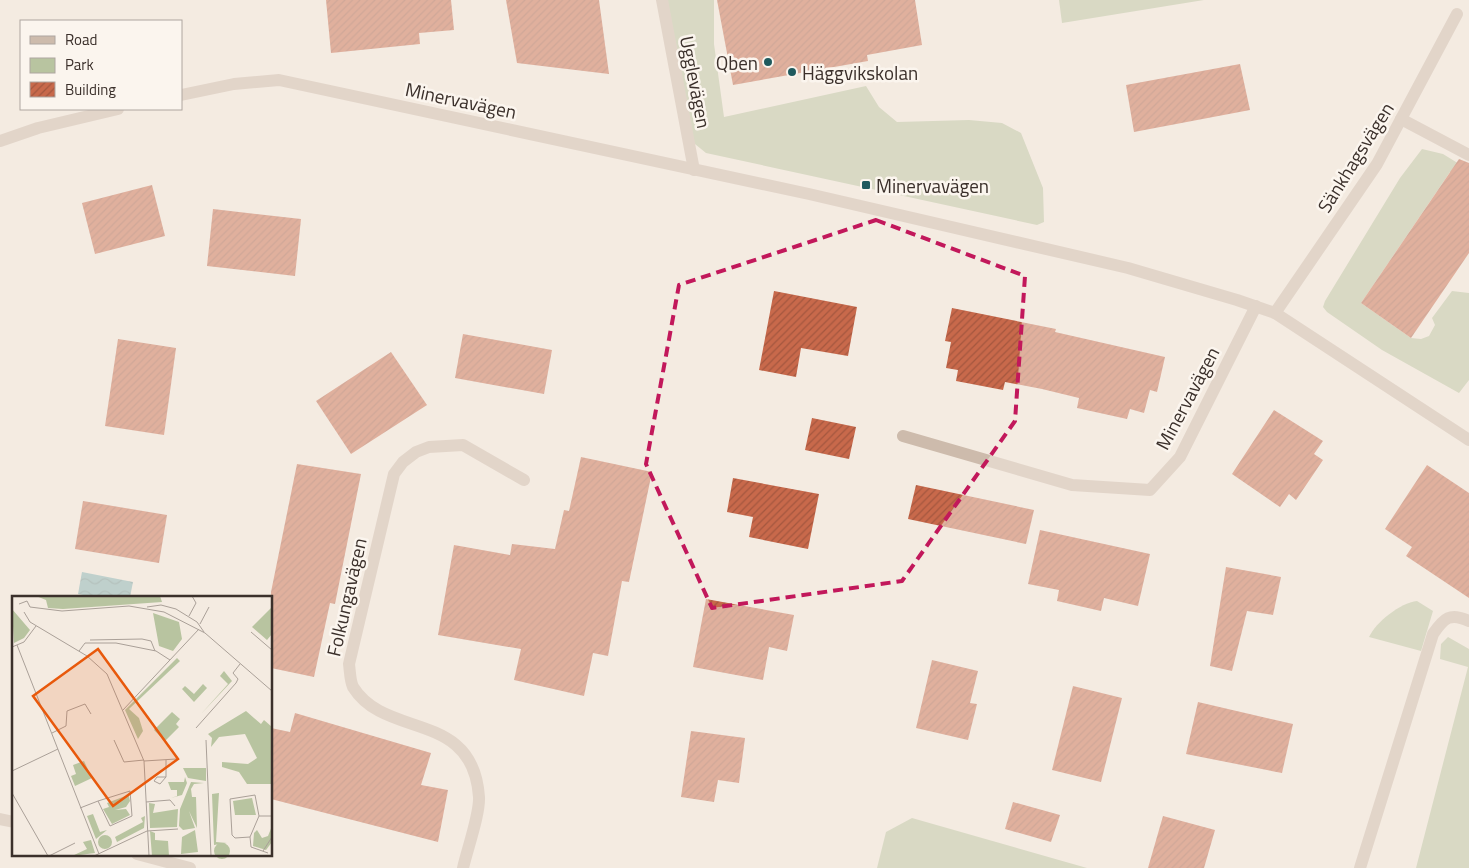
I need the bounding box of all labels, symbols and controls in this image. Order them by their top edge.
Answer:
legend [20,20,182,110]
text: Road [65,28,97,51]
street label: Ugglevägen [673,33,719,131]
place label: Qben [716,48,758,77]
text: Park [65,53,94,76]
marker: Qben [762,56,774,68]
place label: Häggvikskolan [802,58,918,87]
marker: Häggvikskolan [786,66,798,78]
street label: Minervavägen [403,74,519,126]
text: Building [65,78,116,101]
street label: Sänkhagsvägen [1309,96,1401,218]
place label: Minervavägen [876,171,989,200]
marker: Minervavägen [860,179,872,191]
street label: Minervavägen [1148,341,1226,455]
street label: Folkungavägen [318,535,374,659]
inset map [12,596,272,856]

